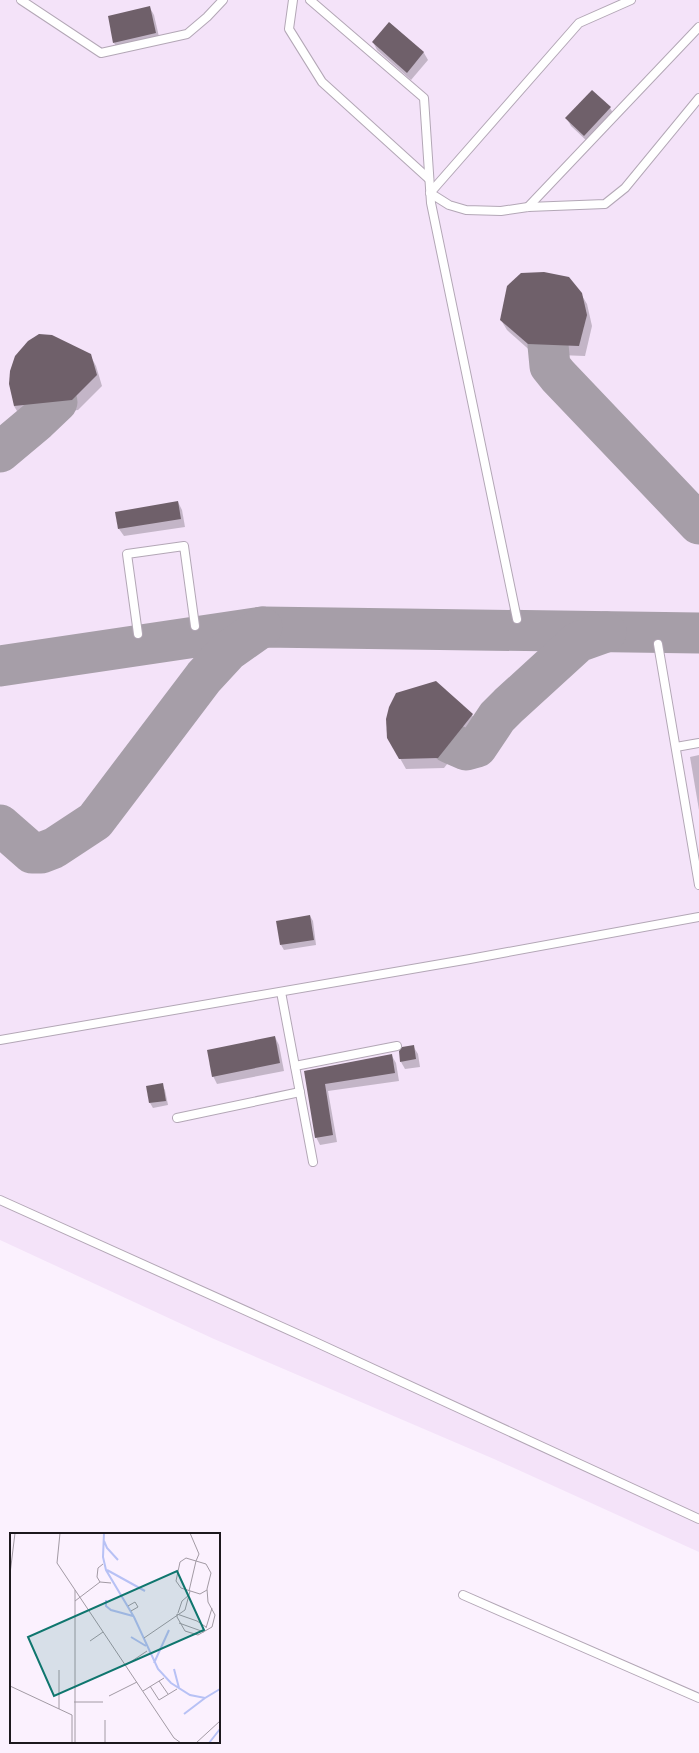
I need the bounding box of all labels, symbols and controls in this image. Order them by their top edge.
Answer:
inset map [10,1533,220,1743]

